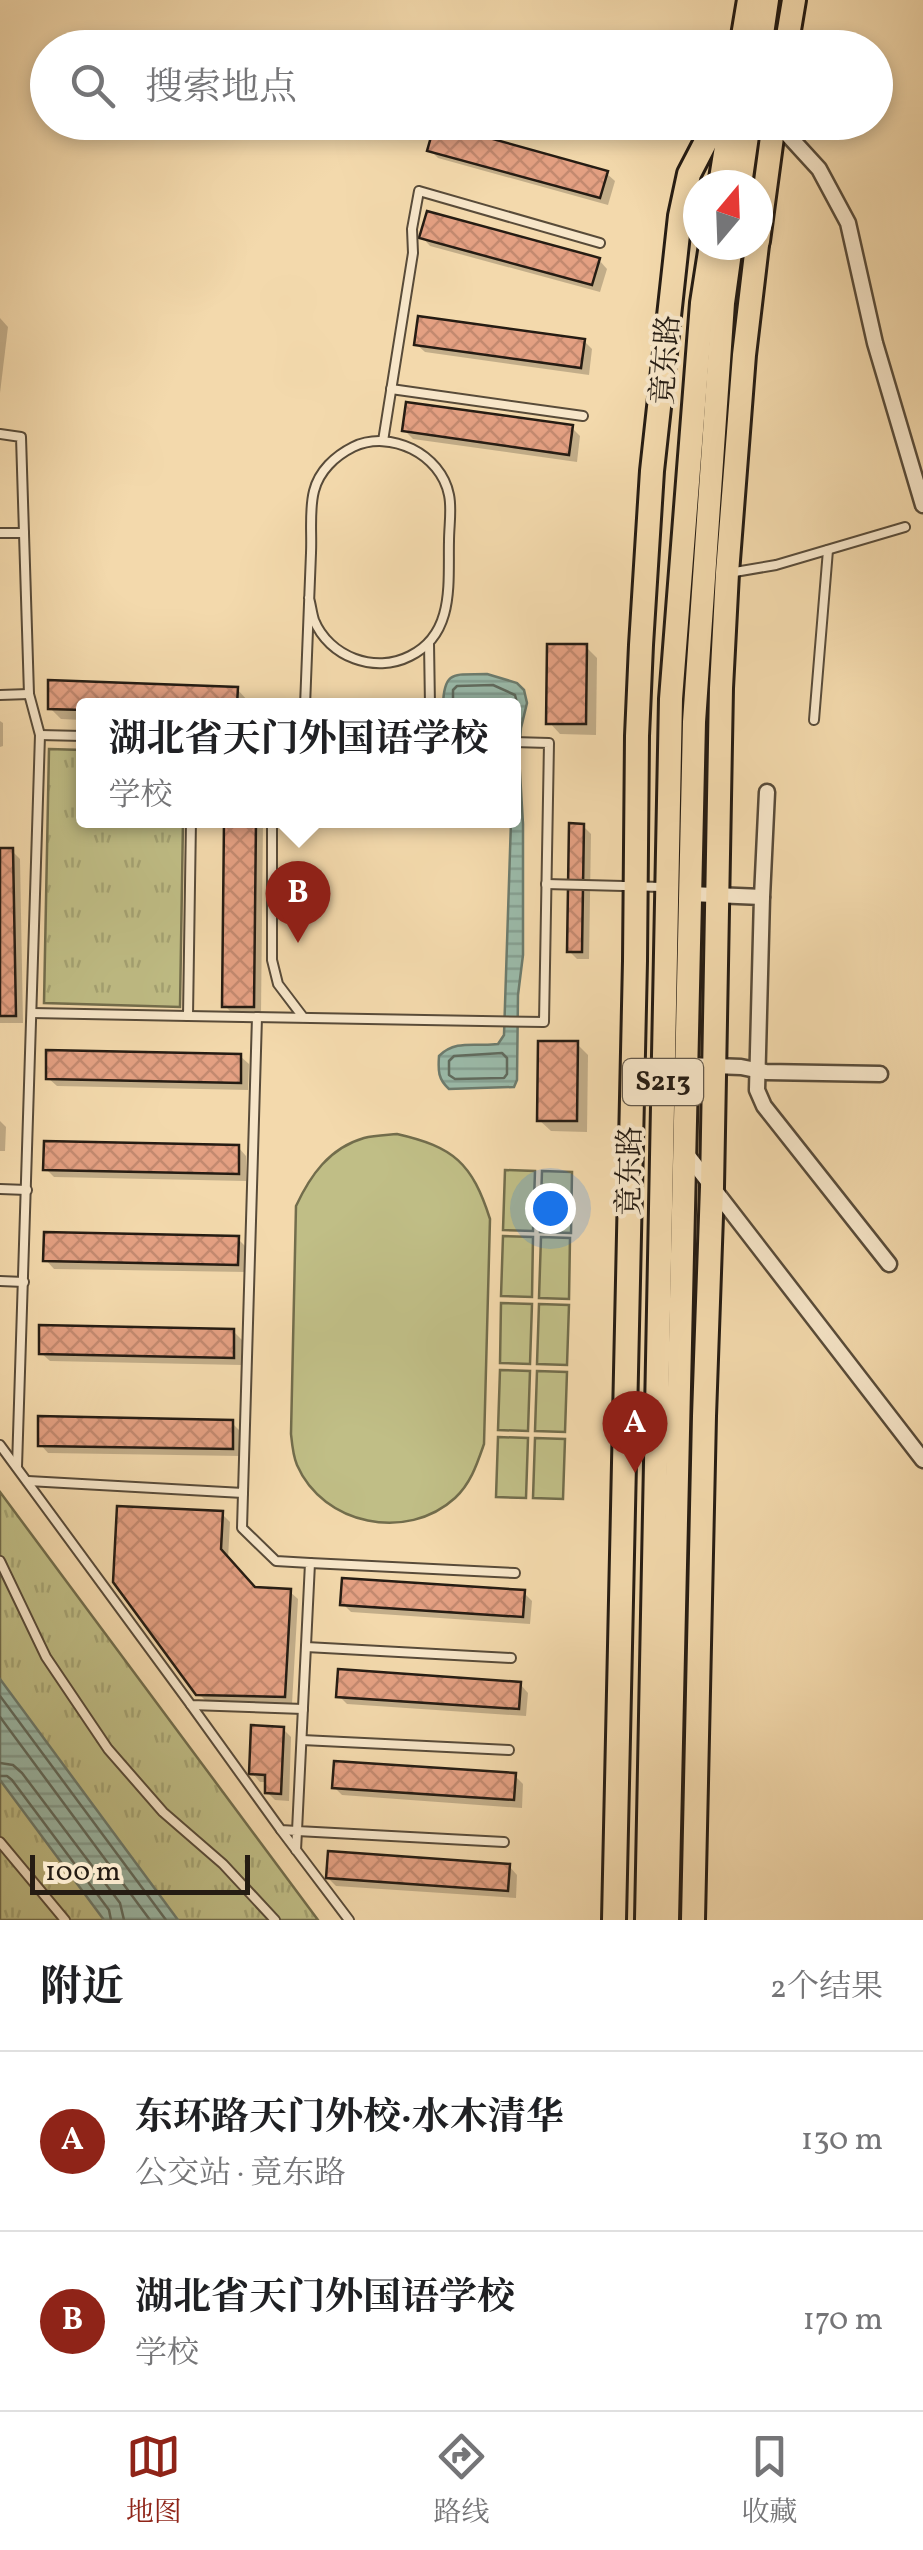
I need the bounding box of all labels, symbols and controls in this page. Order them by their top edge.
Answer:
search box [30,30,893,140]
icon: search [65,58,120,113]
text: 搜索地点 [145,63,297,116]
north arrow [683,170,773,260]
street label: 竟东路 [643,314,691,406]
popup [76,698,521,828]
text: 湖北省天门外国语学校 [108,715,489,768]
text: 学校 [108,775,173,819]
pin: B [266,860,330,943]
road number: S213 [623,1059,703,1105]
street label: 竟东路 [609,1126,653,1216]
your location [525,1183,576,1234]
pin: A [602,1390,668,1473]
scale bar [30,1850,250,1894]
text: 100 m [45,1853,120,1892]
text: 附近 [40,1960,124,2019]
text: 2个结果 [770,1967,883,2011]
text: 东环路天门外校·水木清华 [135,2093,564,2146]
text: A [61,2119,84,2163]
text: 130 m [801,2119,883,2163]
text: 公交站 · 竟东路 [135,2153,346,2197]
text: 湖北省天门外国语学校 [135,2273,515,2326]
text: B [62,2299,83,2343]
text: 170 m [802,2299,883,2343]
text: 学校 [135,2333,199,2377]
tab: 地图 [126,2429,182,2533]
tab: 路线 [433,2429,489,2533]
tab: 收藏 [741,2429,797,2533]

